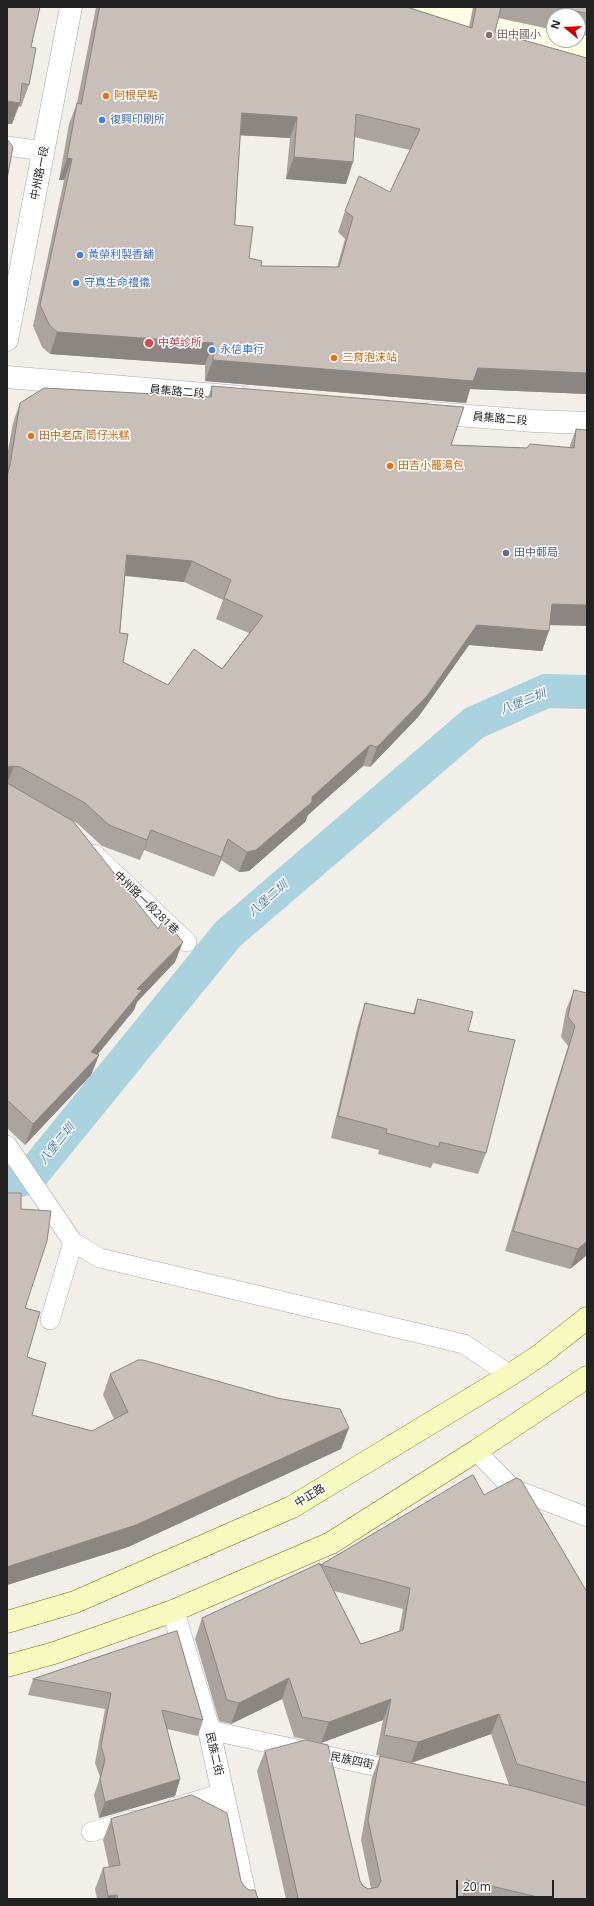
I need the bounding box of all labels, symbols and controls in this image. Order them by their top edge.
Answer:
north arrow [546,8,586,48]
text: N [547,18,564,31]
place label: 田中國小 [497,28,541,42]
marker: 田中國小 [484,30,494,40]
place label: 阿根早點 [114,89,158,103]
marker: 阿根早點 [101,91,111,101]
place label: 復興印刷所 [110,113,165,127]
marker: 復興印刷所 [97,115,107,125]
street label: 中州路一段 [28,145,52,201]
place label: 黃榮利製香舖 [88,248,154,262]
marker: 黃榮利製香舖 [75,250,85,260]
place label: 守真生命禮儀 [84,276,150,290]
marker: 守真生命禮儀 [71,278,81,288]
place label: 中英診所 [158,336,202,350]
marker: 中英診所 [143,337,155,349]
place label: 永信車行 [220,343,264,357]
marker: 永信車行 [207,345,217,355]
place label: 三育泡沫站 [342,351,397,365]
marker: 三育泡沫站 [329,353,339,363]
street label: 員集路二段 [149,383,205,401]
street label: 員集路二段 [472,410,528,428]
place label: 田中老店 筒仔米糕 [39,429,130,443]
marker: 田中老店 筒仔米糕 [26,431,36,441]
place label: 田吉小籠湯包 [398,459,464,473]
marker: 田吉小籠湯包 [385,461,395,471]
place label: 田中郵局 [514,546,558,560]
marker: 田中郵局 [501,548,511,558]
water label: 八堡二圳 [498,686,548,718]
street label: 中州路一段281巷 [111,869,181,937]
water label: 八堡二圳 [245,878,291,920]
water label: 八堡二圳 [36,1121,78,1167]
street label: 中正路 [292,1482,328,1510]
street label: 民族二街 [203,1731,225,1777]
street label: 民族四街 [329,1750,375,1772]
scale bar [458,1872,556,1898]
text: 20 m [463,1878,491,1895]

